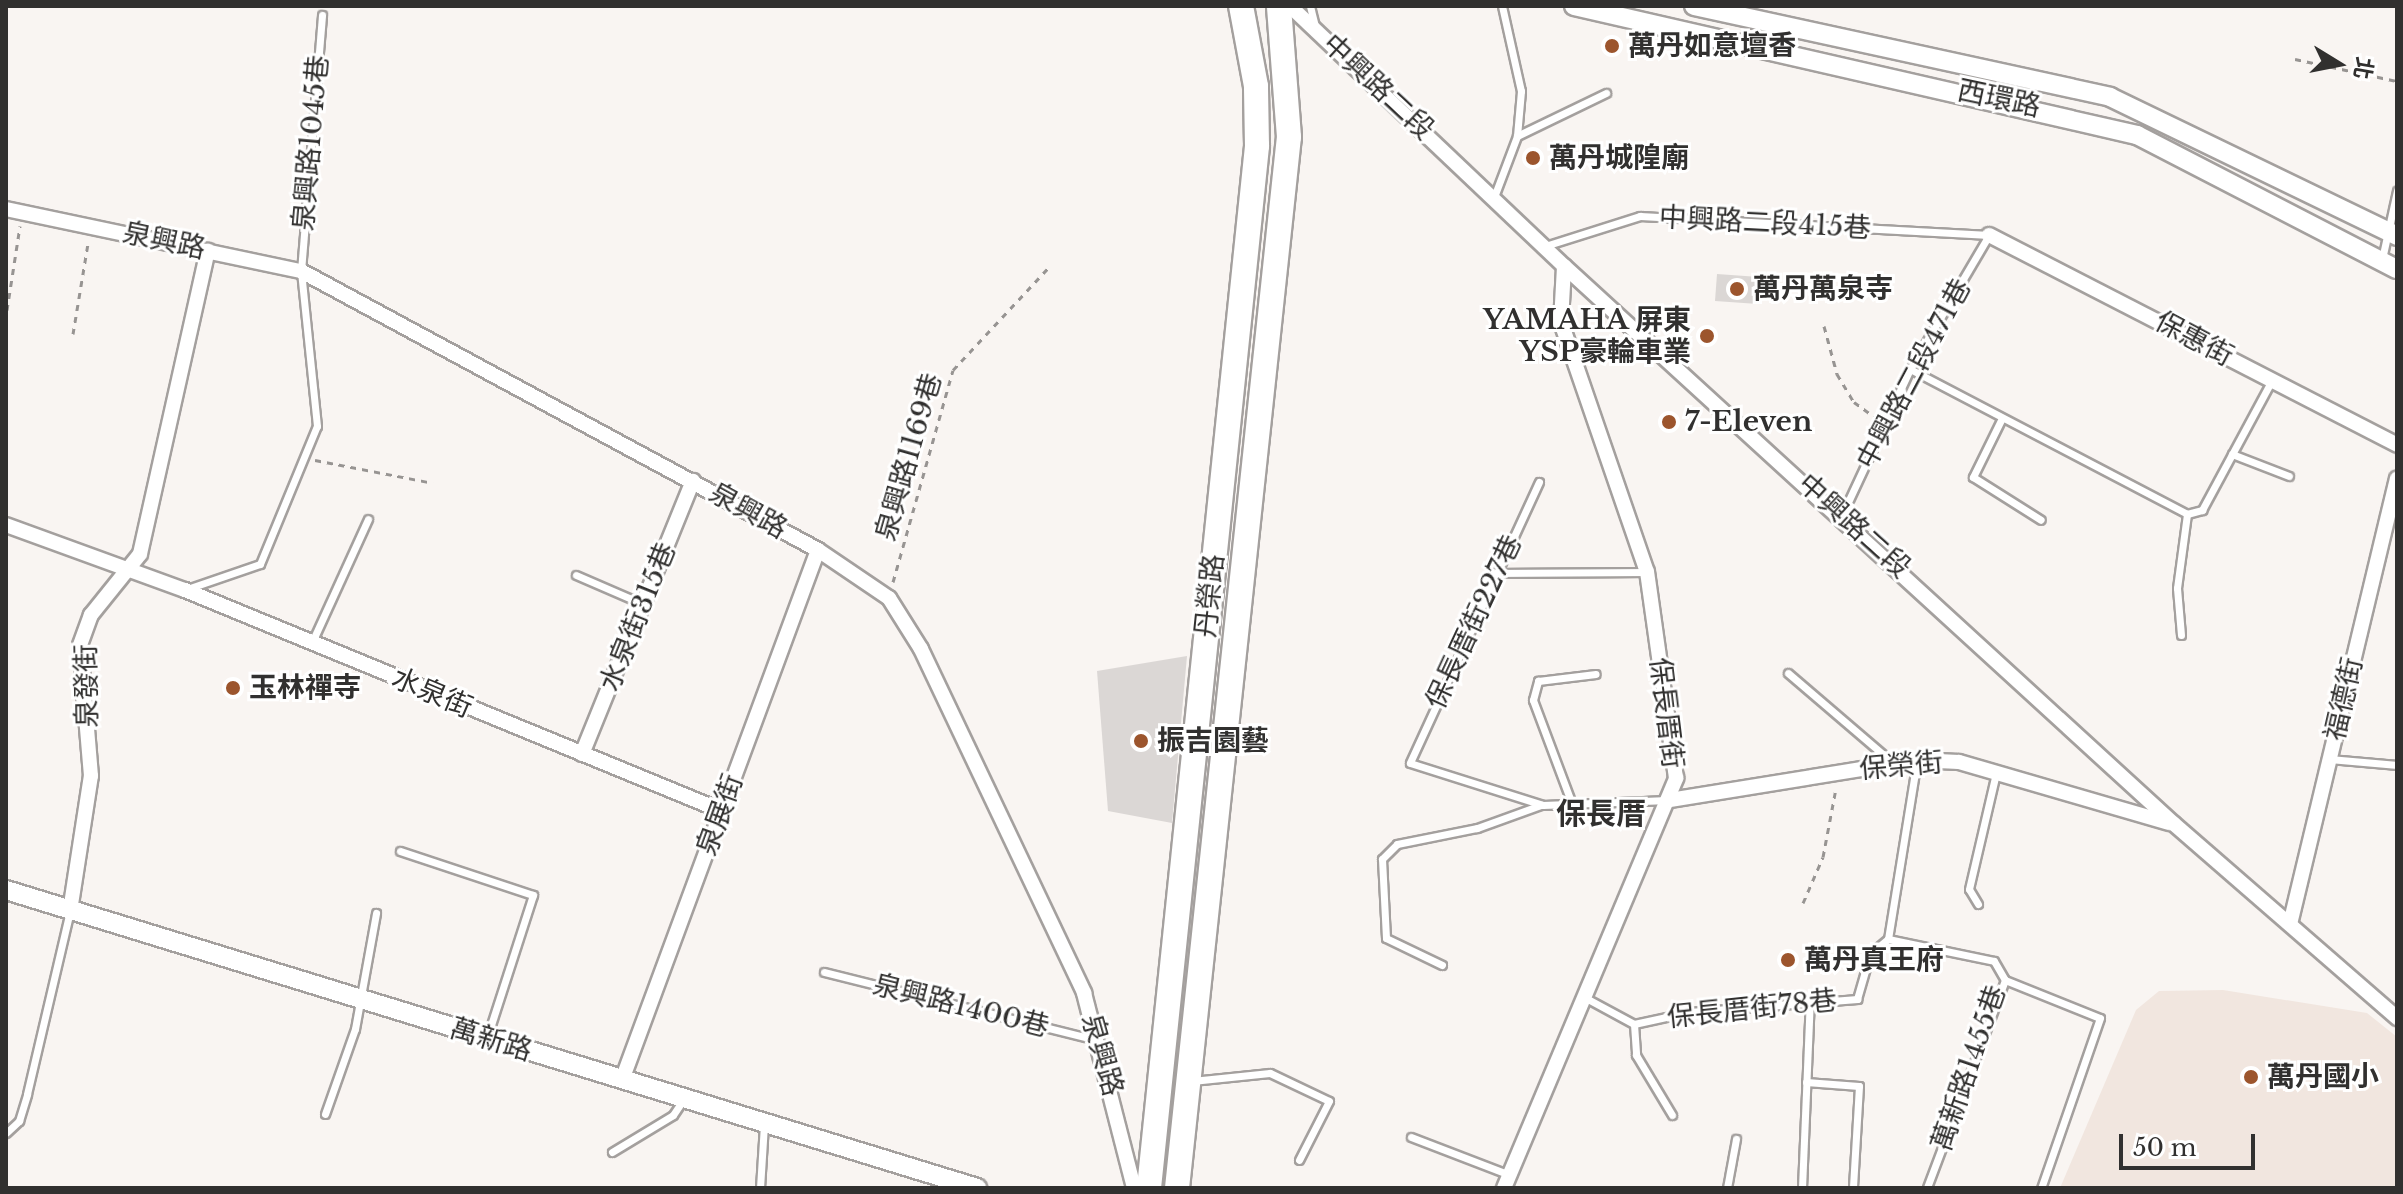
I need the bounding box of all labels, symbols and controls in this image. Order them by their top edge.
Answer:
north arrow [2299,24,2379,104]
street label: 中興路二段 [1315,27,1441,147]
place label: 萬丹如意壇香 [1628,29,1796,63]
marker: 萬丹如意壇香 [1603,37,1621,55]
street label: 泉興路1045巷 [287,53,335,233]
text: 北 [2348,55,2378,81]
street label: 西環路 [1954,74,2044,124]
place label: 萬丹城隍廟 [1549,141,1689,175]
marker: 萬丹城隍廟 [1524,149,1542,167]
street label: 中興路二段415巷 [1658,201,1872,245]
street label: 泉興路 [119,216,209,266]
place label: 萬丹萬泉寺 [1753,272,1893,306]
street label: 中興路二段471巷 [1850,273,1978,475]
marker: 萬丹萬泉寺 [1728,280,1746,298]
place label: YAMAHA 屏東 YSP豪輪車業 [1482,303,1691,369]
street label: 保惠街 [2149,304,2239,374]
marker: YAMAHA 屏東 YSP豪輪車業 [1698,327,1716,345]
street label: 泉興路1169巷 [869,369,949,545]
place label: 7-Eleven [1685,405,1812,439]
marker: 7-Eleven [1660,413,1678,431]
street label: 中興路二段 [1791,467,1917,585]
street label: 泉興路 [703,476,793,546]
street label: 保長厝街227巷 [1419,529,1529,715]
street label: 水泉街315巷 [593,538,683,696]
street label: 丹榮路 [1189,552,1231,640]
street label: 泉發街 [69,644,105,728]
street label: 福德街 [2318,654,2370,744]
street label: 保長厝街 [1643,655,1689,771]
street label: 水泉街 [387,661,477,725]
place label: 玉林禪寺 [249,671,361,705]
marker: 玉林禪寺 [224,679,242,697]
place label: 振吉園藝 [1157,724,1269,758]
marker: 振吉園藝 [1132,732,1150,750]
street label: 保榮街 [1858,746,1944,786]
street label: 泉展街 [690,770,750,860]
district label: 保長厝 [1556,796,1646,832]
place label: 萬丹真王府 [1804,943,1944,977]
marker: 萬丹真王府 [1779,951,1797,969]
street label: 泉興路1400巷 [869,968,1053,1044]
street label: 萬新路1455巷 [1925,981,2013,1155]
street label: 保長厝街78巷 [1665,983,1839,1035]
street label: 泉興路 [1074,1010,1130,1100]
street label: 萬新路 [446,1012,536,1068]
place label: 萬丹國小 [2267,1060,2379,1094]
marker: 萬丹國小 [2242,1068,2260,1086]
scale bar [2123,1118,2259,1168]
text: 50 m [2133,1133,2196,1162]

